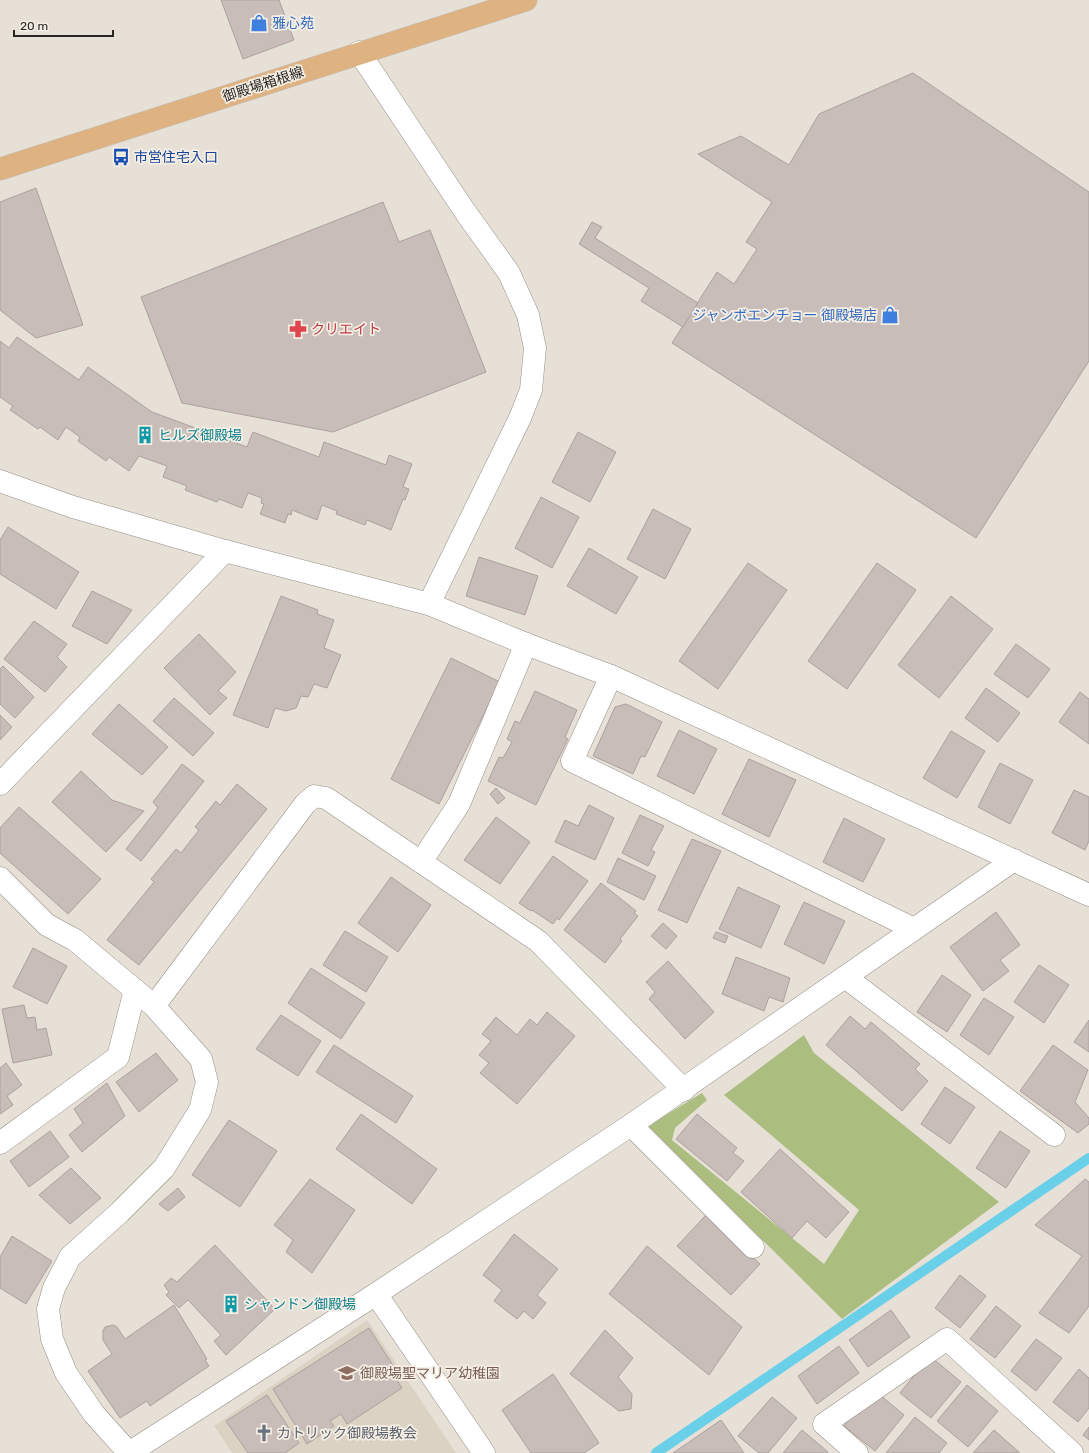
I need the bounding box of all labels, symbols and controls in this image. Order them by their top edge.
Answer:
scale bar [14,12,113,38]
shop icon: 雅心苑 [249,13,269,33]
place label: 雅心苑 [272,15,314,32]
text: 20 m [20,19,48,33]
street label: 御殿場箱根線 [221,63,306,106]
bus stop icon: 市営住宅入口 [111,147,131,167]
place label: 市営住宅入口 [134,149,218,166]
shop icon: ジャンボエンチョー 御殿場店 [880,305,900,325]
place label: ジャンボエンチョー 御殿場店 [692,307,877,324]
pharmacy icon: クリエイト [288,319,308,339]
place label: クリエイト [311,321,381,338]
building icon: ヒルズ御殿場 [135,425,155,445]
place label: ヒルズ御殿場 [158,427,242,444]
building icon: シャンドン御殿場 [221,1294,241,1314]
place label: シャンドン御殿場 [244,1296,356,1313]
school or university icon: 御殿場聖マリア幼稚園 [337,1363,357,1383]
place label: 御殿場聖マリア幼稚園 [360,1365,500,1382]
church icon: カトリック御殿場教会 [254,1423,274,1443]
place label: カトリック御殿場教会 [277,1425,417,1442]

